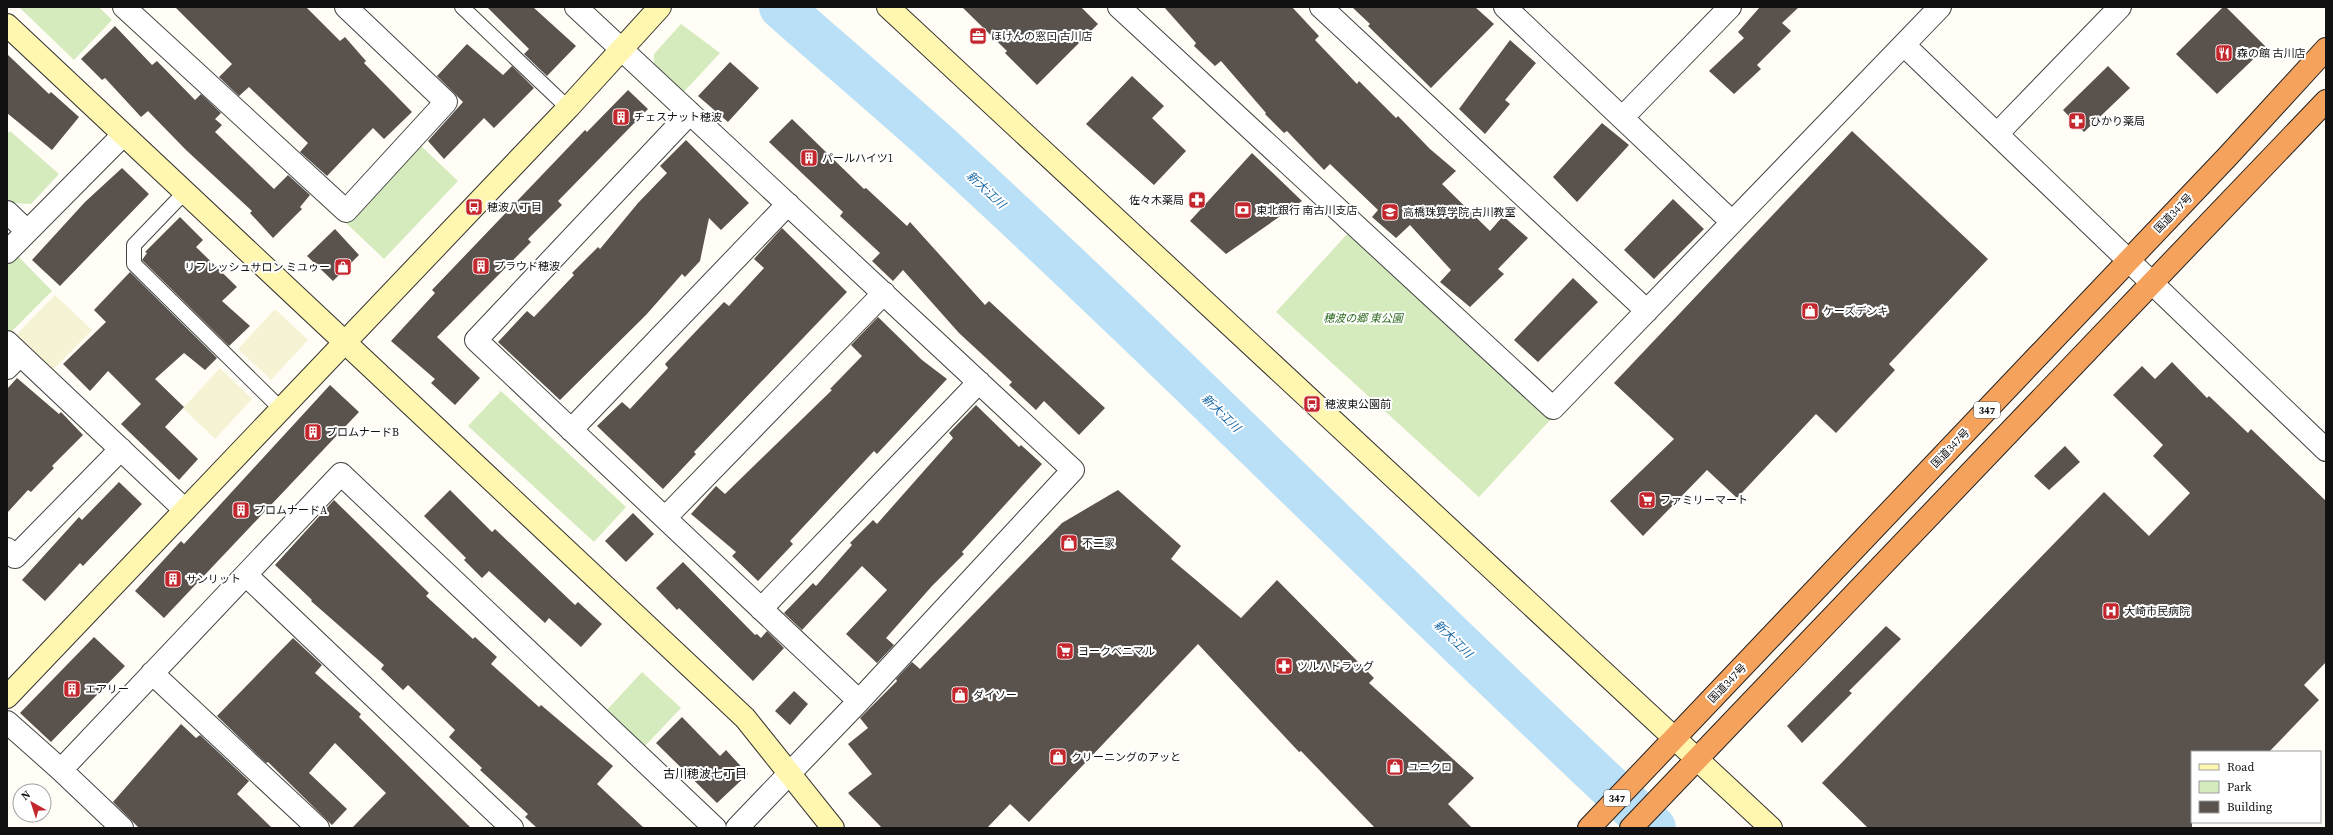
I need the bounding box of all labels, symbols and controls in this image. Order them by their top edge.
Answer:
office icon: ほけんの窓口 古川店 [968,26,988,46]
place label: ほけんの窓口 古川店 [991,29,1093,44]
restaurant icon: 森の館 古川店 [2214,43,2234,63]
place label: 森の館 古川店 [2237,46,2306,61]
building icon: チェスナット穂波 [611,107,631,127]
place label: チェスナット穂波 [634,110,722,125]
pharmacy icon: ひかり薬局 [2067,111,2087,131]
place label: ひかり薬局 [2090,114,2145,129]
building icon: パールハイツ1 [799,148,819,168]
place label: パールハイツ1 [822,151,893,166]
water label: 新大江川 [963,168,1010,214]
pharmacy icon: 佐々木薬局 [1187,190,1207,210]
street label: 国道347号 [2151,190,2196,236]
place label: 佐々木薬局 [1129,193,1184,208]
bus stop icon: 穂波八丁目 [464,197,484,217]
place label: 穂波八丁目 [487,200,542,215]
bank icon: 東北銀行 南古川支店 [1233,200,1253,220]
school or university icon: 高橋珠算学院 古川教室 [1380,202,1400,222]
place label: 東北銀行 南古川支店 [1256,203,1358,218]
place label: 高橋珠算学院 古川教室 [1403,205,1516,220]
building icon: プラウド穂波 [471,256,491,276]
shop icon: リフレッシュサロン ミユゥー [333,257,353,277]
place label: プラウド穂波 [494,259,560,274]
place label: リフレッシュサロン ミユゥー [184,260,330,275]
shop icon: ケーズデンキ [1800,301,1820,321]
place label: ケーズデンキ [1823,304,1888,319]
park label: 穂波の郷 東公園 [1323,311,1405,326]
water label: 新大江川 [1198,391,1245,437]
bus stop icon: 穂波東公園前 [1302,394,1322,414]
place label: 穂波東公園前 [1325,397,1391,412]
road number: 347 [1974,402,2000,418]
building icon: プロムナードB [303,422,323,442]
place label: プロムナードB [326,425,399,440]
street label: 国道347号 [1928,425,1973,471]
supermarket icon: ファミリーマート [1637,490,1657,510]
place label: ファミリーマート [1660,493,1748,508]
building icon: プロムナードA [231,500,251,520]
place label: プロムナードA [254,503,328,518]
shop icon: 不二家 [1059,533,1079,553]
place label: 不二家 [1082,536,1115,551]
building icon: サンリット [163,569,183,589]
place label: サンリット [186,572,241,587]
hospital icon: 大崎市民病院 [2101,601,2121,621]
place label: 大崎市民病院 [2124,604,2190,619]
water label: 新大江川 [1430,617,1477,663]
supermarket icon: ヨークベニマル [1055,641,1075,661]
place label: ヨークベニマル [1078,644,1155,659]
pharmacy icon: ツルハドラッグ [1274,656,1294,676]
place label: ツルハドラッグ [1297,659,1374,674]
street label: 国道347号 [1705,660,1750,706]
building icon: エアリー [62,679,82,699]
place label: エアリー [85,682,129,697]
shop icon: ダイソー [950,685,970,705]
place label: ダイソー [973,688,1017,703]
shop icon: クリーニングのアッと [1048,747,1068,767]
place label: クリーニングのアッと [1071,750,1181,765]
legend [2191,751,2321,823]
shop icon: ユニクロ [1385,757,1405,777]
text: Road [2227,759,2254,775]
place label: ユニクロ [1408,760,1452,775]
district label: 古川穂波七丁目 [663,766,747,782]
text: Park [2227,779,2252,795]
north arrow [12,783,52,823]
text: N [18,787,34,804]
road number: 347 [1604,790,1630,806]
text: Building [2227,799,2272,815]

